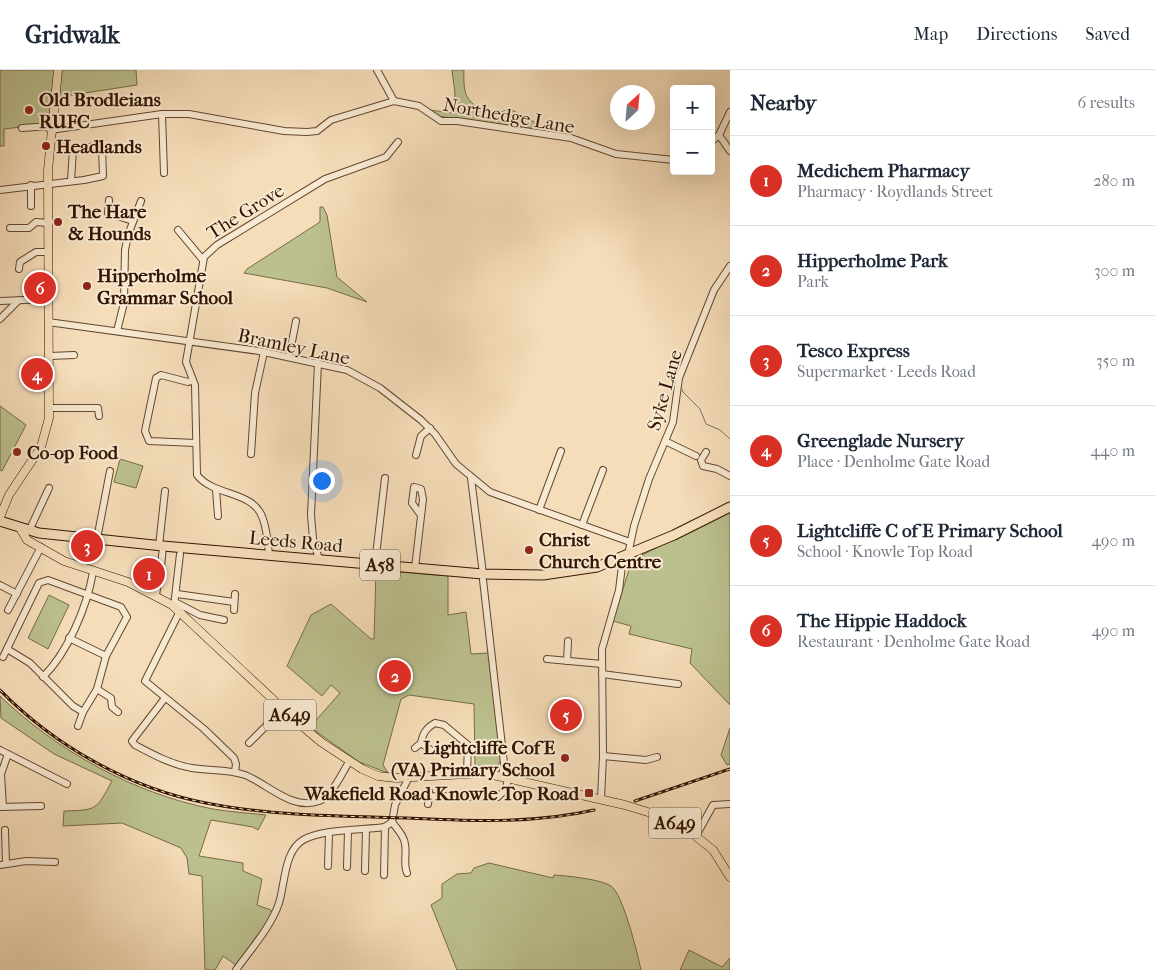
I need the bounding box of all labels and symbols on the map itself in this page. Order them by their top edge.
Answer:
north arrow [610,85,655,130]
place label: Old Brodleians RUFC [39,89,161,133]
street label: Northedge Lane [441,94,576,138]
marker: Old Brodleians RUFC [23,104,35,116]
place label: Headlands [56,136,142,158]
marker: Headlands [40,140,52,152]
street label: The Grove [203,180,288,244]
place label: The Hare & Hounds [67,201,151,245]
marker: The Hare & Hounds [52,216,64,228]
place label: Hipperholme Grammar School [97,265,234,309]
pin: 6 [24,269,56,307]
marker: Hipperholme Grammar School [81,280,93,292]
street label: Bramley Lane [236,324,352,370]
street label: Syke Lane [643,347,687,433]
pin: 4 [21,355,53,393]
place label: Co-op Food [27,442,119,464]
marker: Co-op Food [11,446,23,458]
your location [309,468,335,494]
pin: 3 [71,527,103,565]
street label: Leeds Road [248,527,344,557]
place label: Christ Church Centre [539,529,662,573]
marker: Christ Church Centre [523,544,535,556]
road number: A58 [360,550,400,580]
pin: 1 [133,555,165,593]
pin: 2 [379,657,411,695]
pin: 5 [550,696,582,734]
road number: A649 [264,700,316,730]
place label: Lightcliffe CofE (VA) Primary School [391,737,556,781]
marker: Lightcliffe CofE (VA) Primary School [559,752,571,764]
place label: Wakefield Road Knowle Top Road [303,783,580,805]
marker: Wakefield Road Knowle Top Road [583,787,595,799]
road number: A649 [649,808,701,838]

